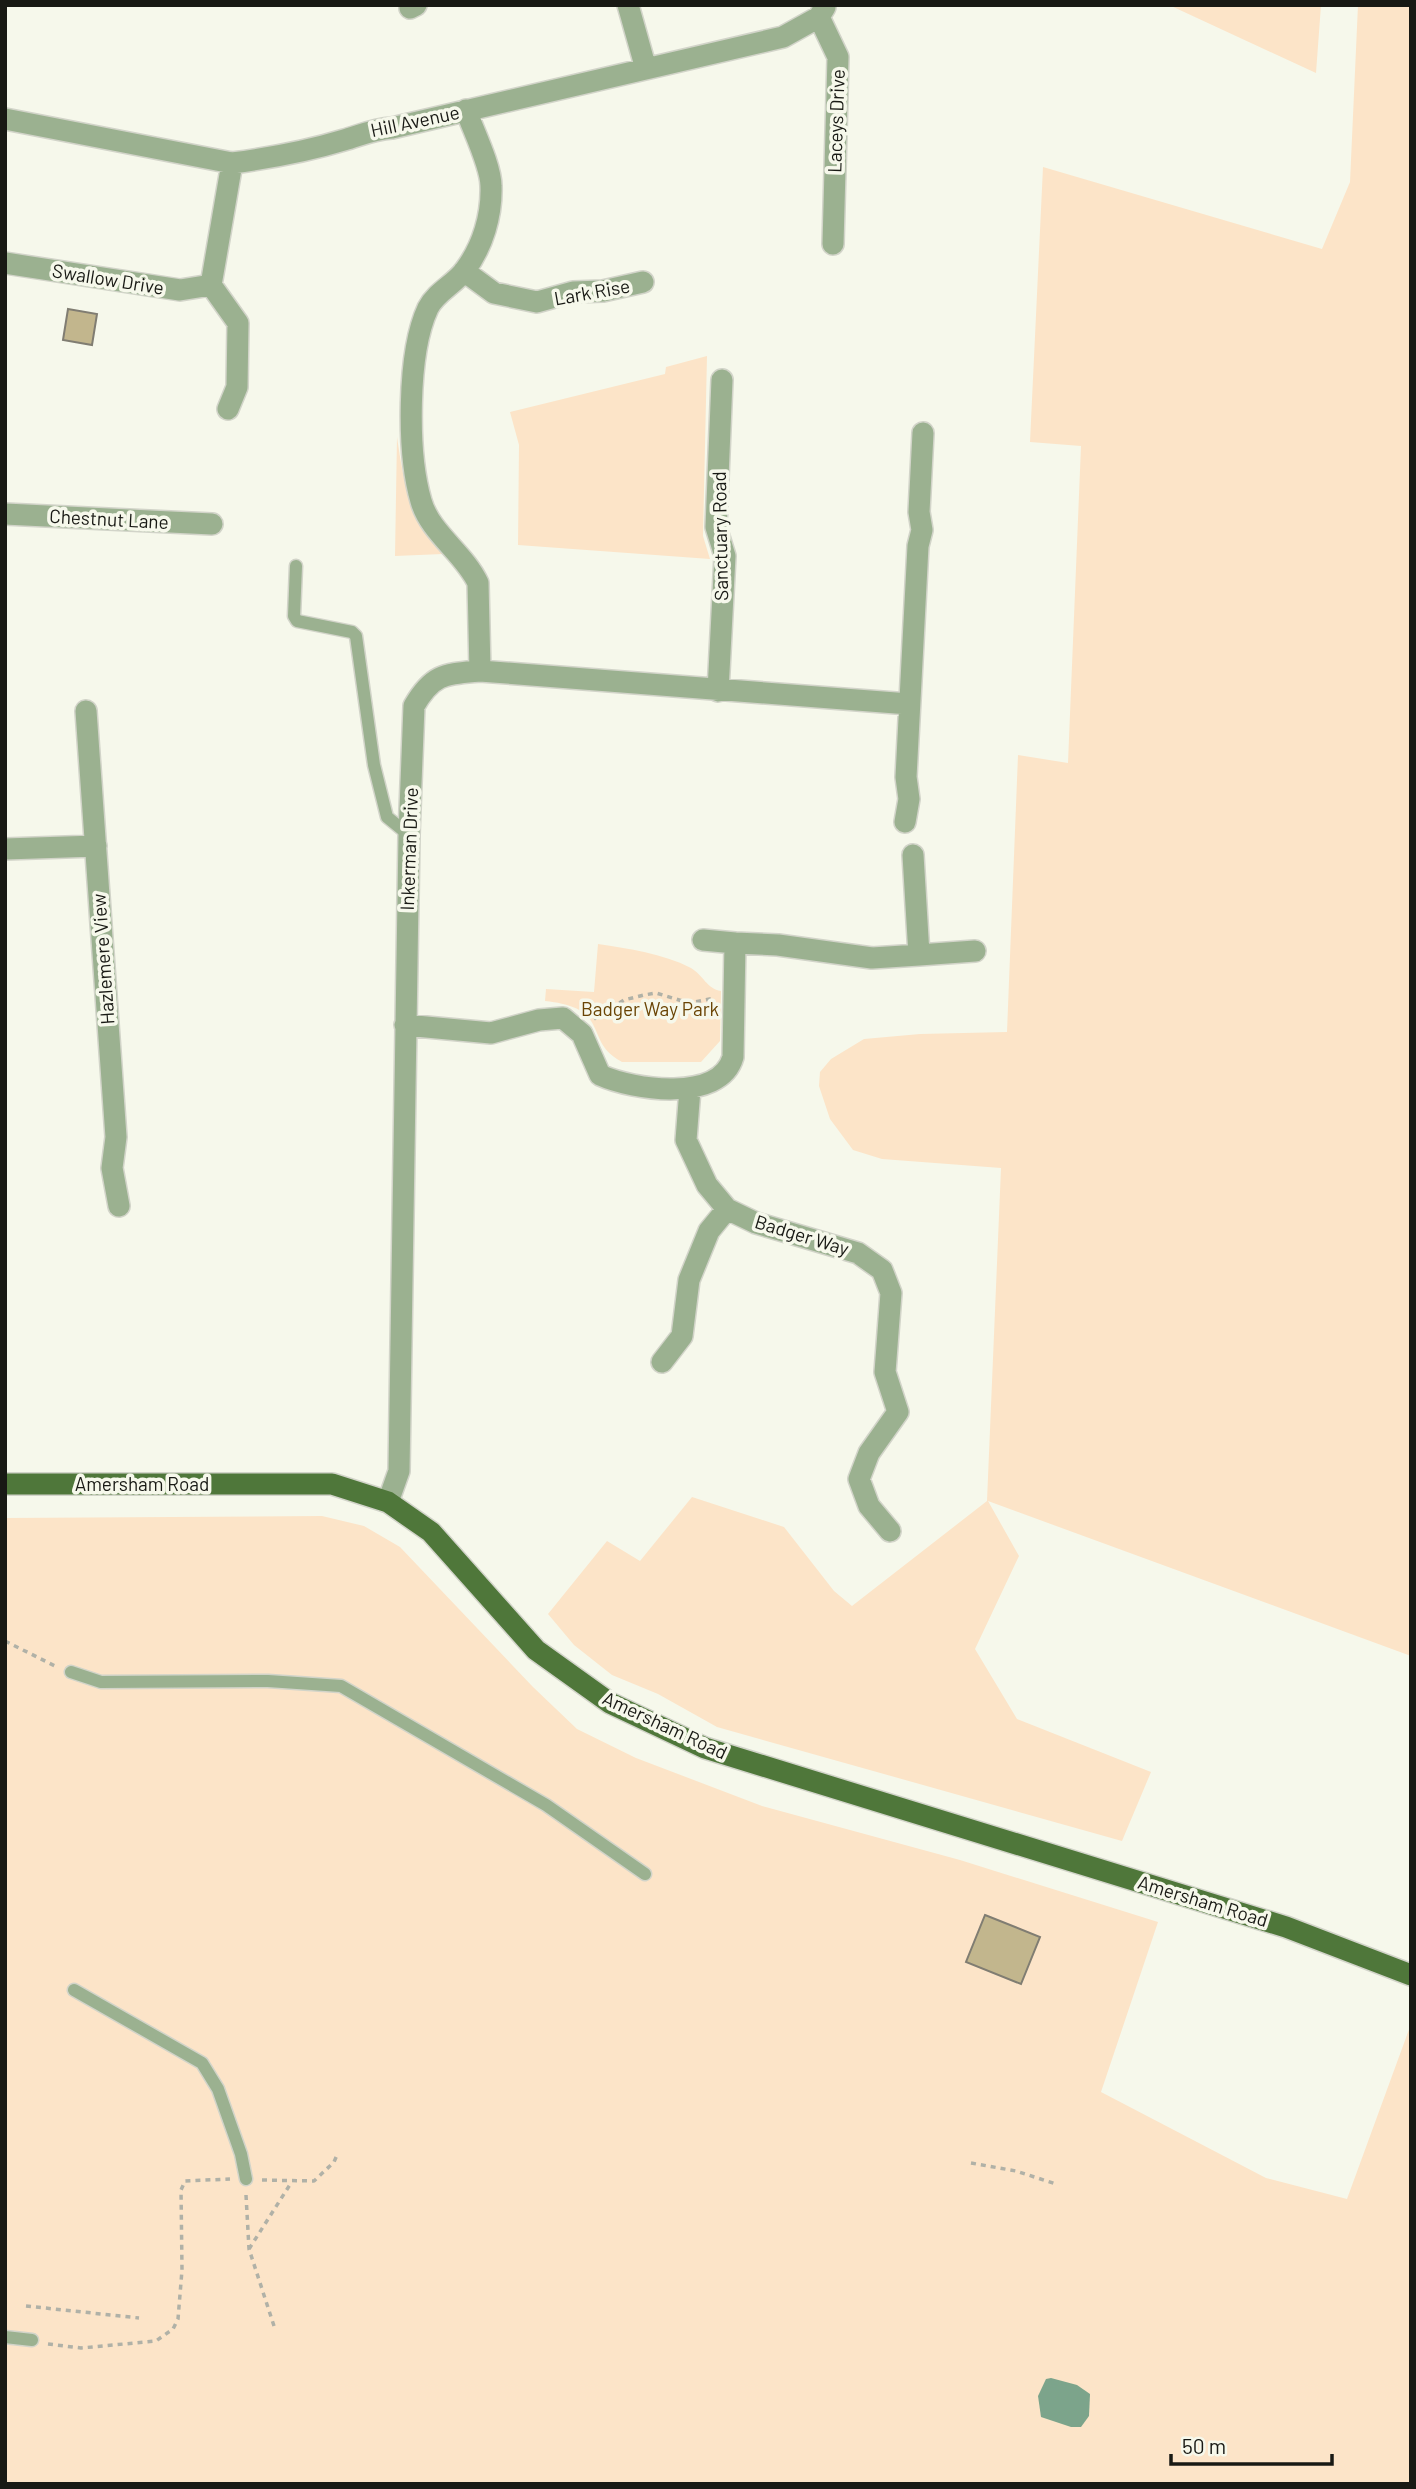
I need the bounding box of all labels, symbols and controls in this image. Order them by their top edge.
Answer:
street label: Laceys Drive [822,69,849,173]
street label: Hill Avenue [368,100,461,141]
street label: Swallow Drive [51,258,166,299]
street label: Lark Rise [552,274,632,309]
street label: Sanctuary Road [707,471,732,601]
street label: Chestnut Lane [49,504,169,533]
street label: Inkerman Drive [395,787,422,911]
street label: Hazlemere View [86,893,119,1025]
park label: Badger Way Park [581,997,719,1020]
street label: Badger Way [752,1209,852,1260]
street label: Amersham Road [75,1472,209,1495]
street label: Amersham Road [599,1686,731,1763]
street label: Amersham Road [1135,1870,1271,1931]
scale bar [1171,2422,1332,2466]
text: 50 m [1182,2433,1226,2458]

